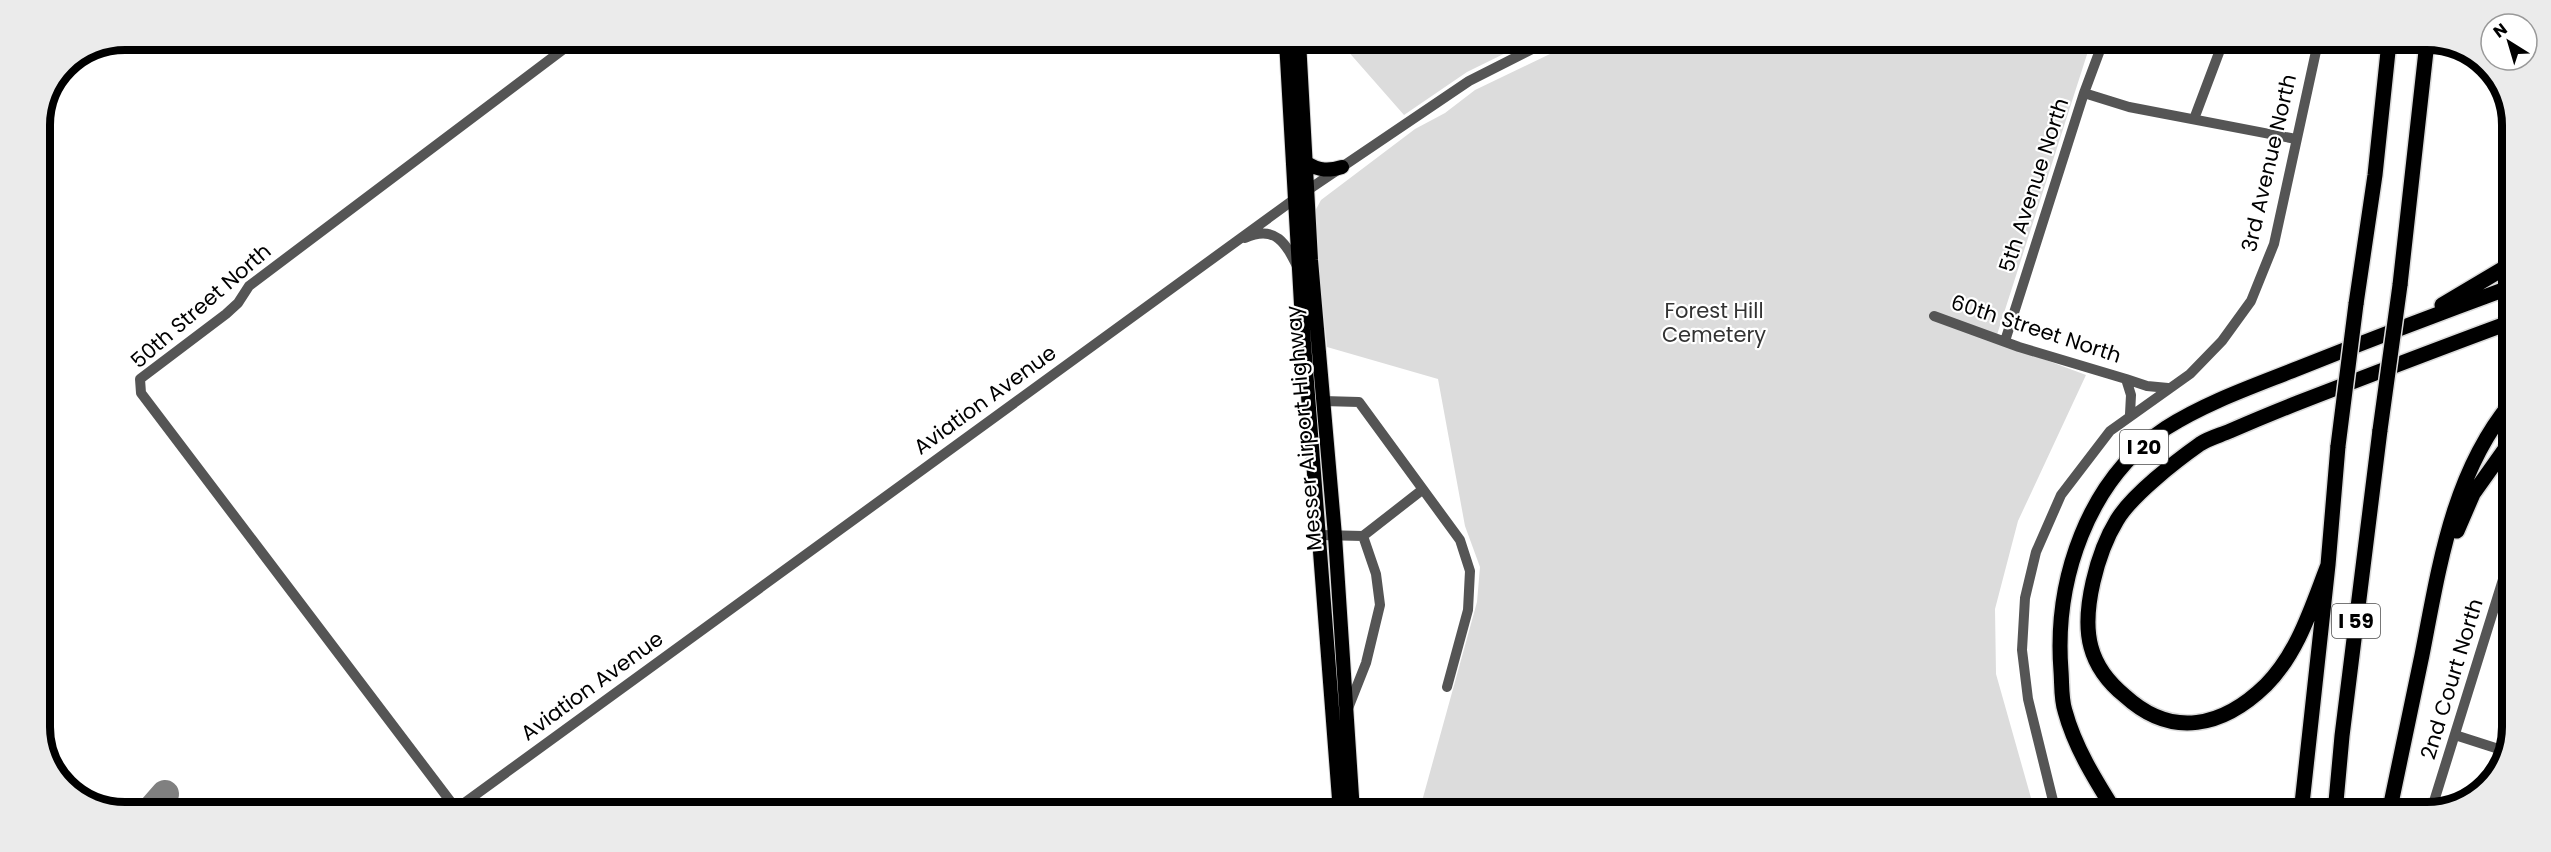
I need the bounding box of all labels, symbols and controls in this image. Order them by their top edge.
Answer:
north arrow [2479,12,2539,72]
text: N [2489,18,2512,43]
street label: 3rd Avenue North [2234,71,2303,255]
street label: 5th Avenue North [1992,94,2075,276]
street label: 50th Street North [124,237,277,375]
street label: 60th Street North [1947,287,2125,370]
park label: Forest Hill Cemetery [1662,296,1766,349]
street label: Messer Airport Highway [1278,304,1329,552]
street label: Aviation Avenue [908,338,1062,461]
road number: I 20 [2120,430,2168,464]
street label: 2nd Court North [2413,595,2490,763]
road number: I 59 [2332,604,2380,638]
street label: Aviation Avenue [515,624,669,747]

